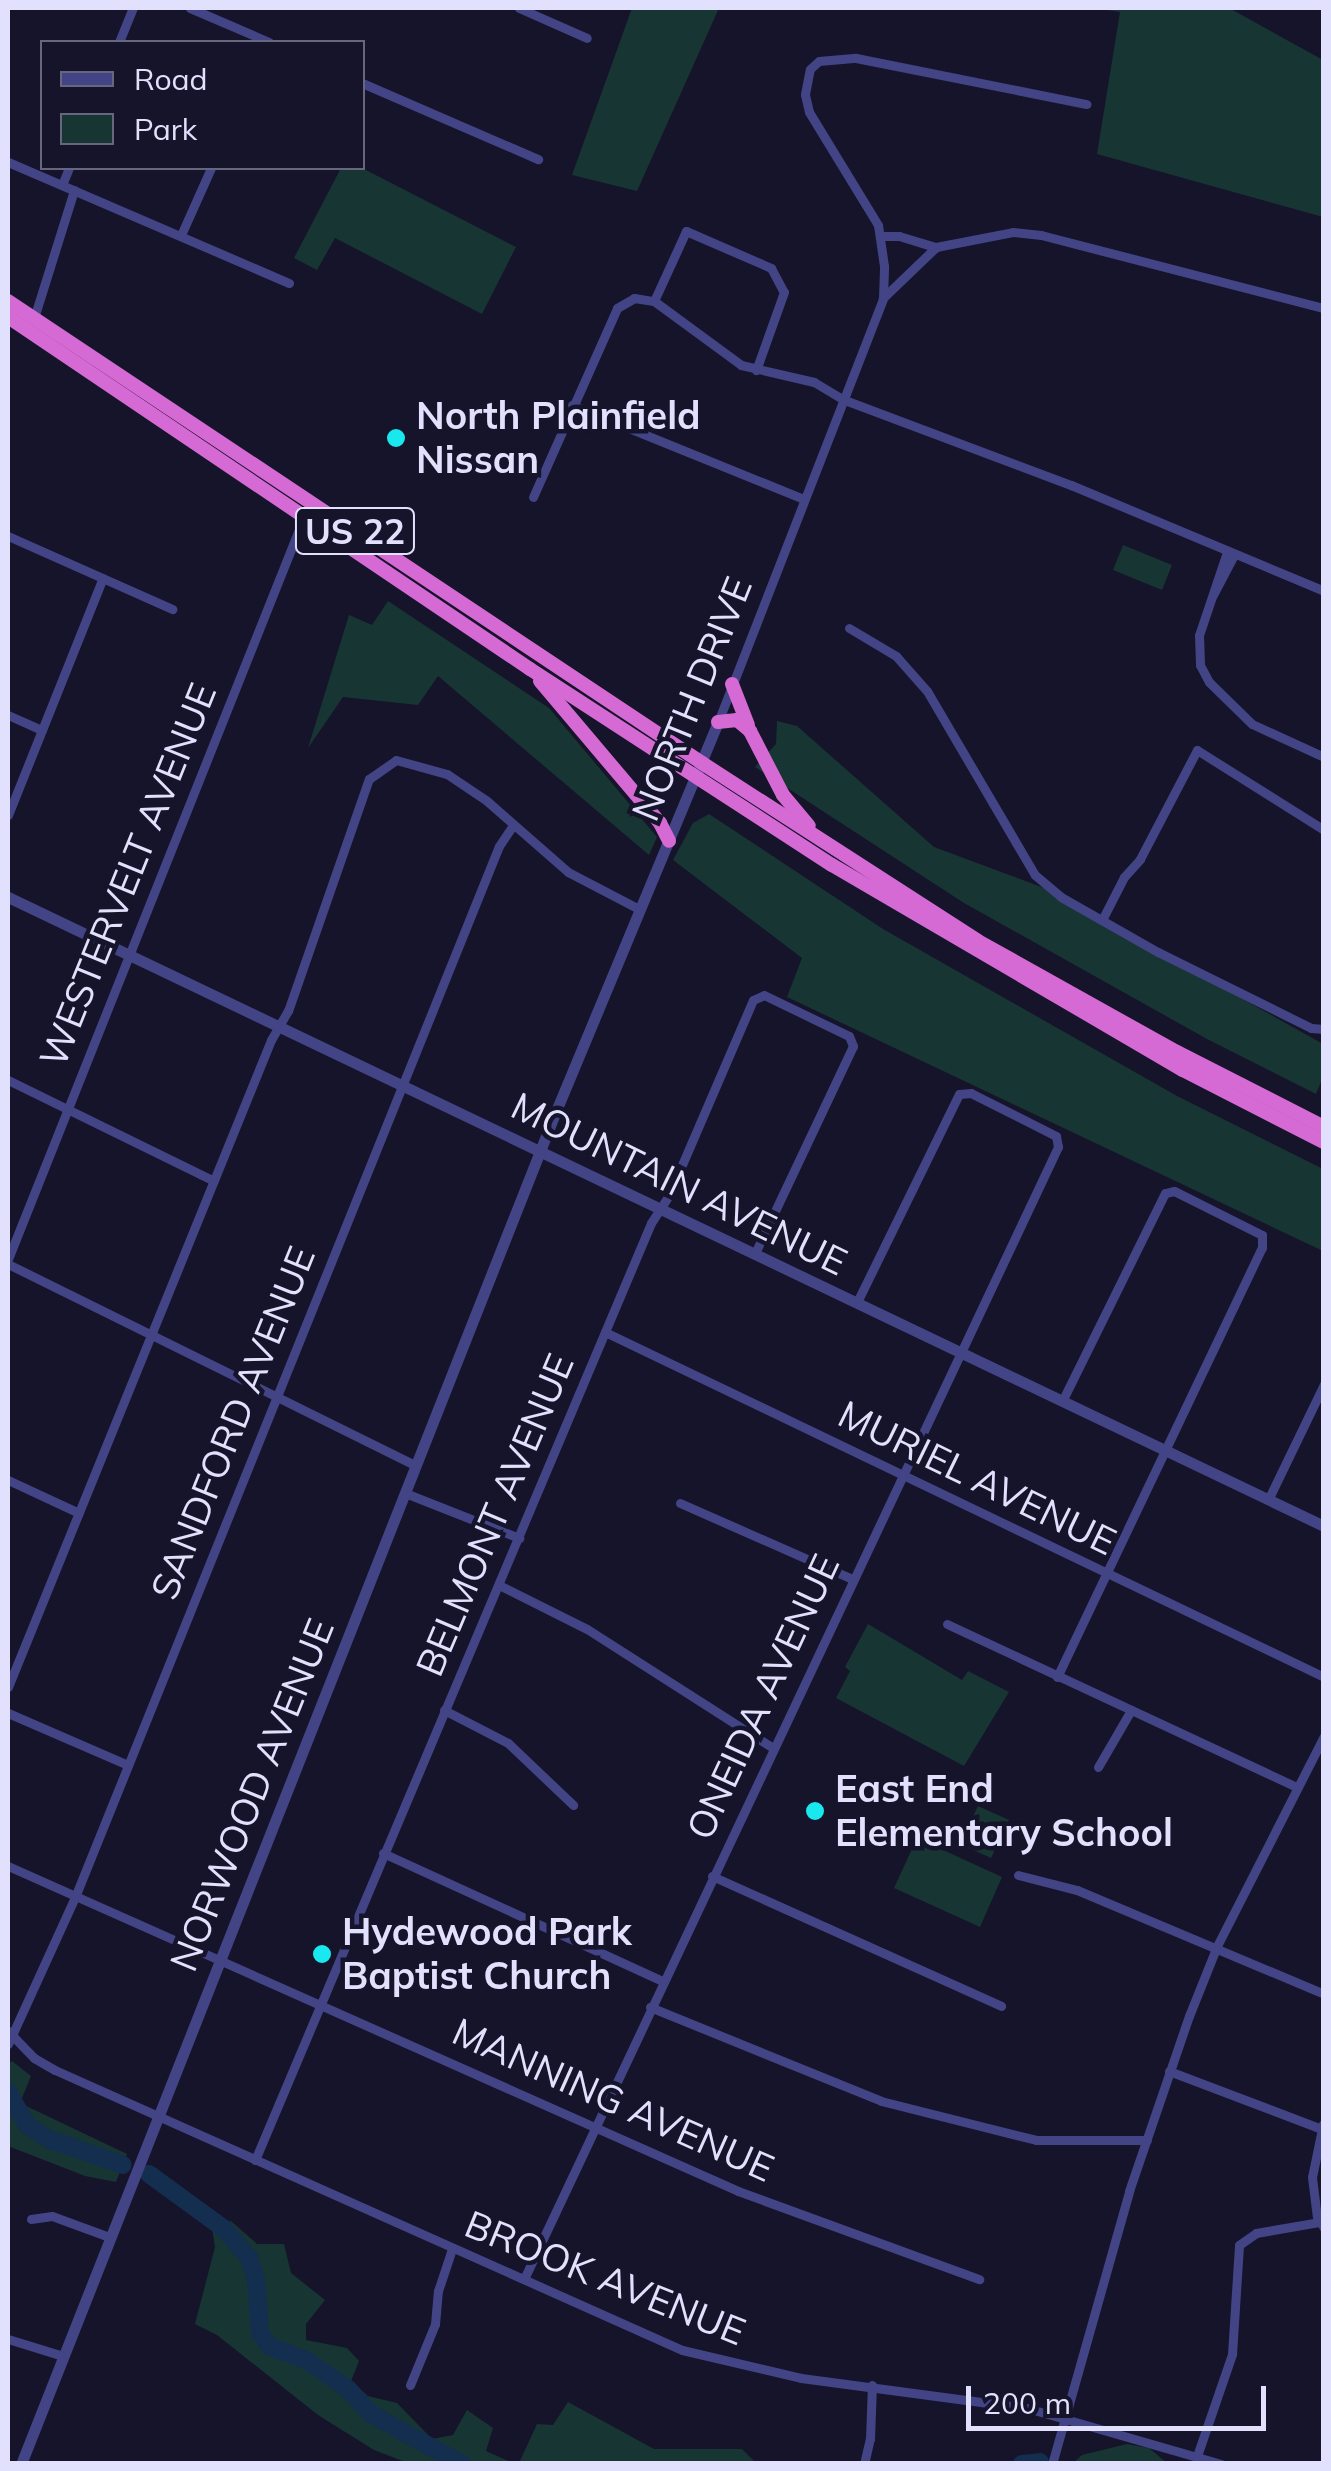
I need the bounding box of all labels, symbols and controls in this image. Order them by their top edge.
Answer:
legend [40,40,365,170]
text: Road [134,60,208,98]
text: Park [134,110,197,148]
place label: North Plainfield Nissan [416,393,701,482]
marker: North Plainfield Nissan [385,427,407,449]
road number: US 22 [292,501,418,561]
street label: NORTH DRIVE [622,571,762,827]
street label: WESTERVELT AVENUE [30,677,226,1073]
street label: MOUNTAIN AVENUE [504,1083,854,1285]
street label: SANDFORD AVENUE [141,1240,325,1606]
street label: BELMONT AVENUE [407,1347,583,1683]
street label: MURIEL AVENUE [831,1391,1123,1565]
street label: ONEIDA AVENUE [677,1547,849,1847]
street label: NORWOOD AVENUE [161,1612,343,1978]
place label: East End Elementary School [835,1766,1173,1856]
marker: East End Elementary School [804,1800,826,1822]
place label: Hydewood Park Baptist Church [342,1909,632,1998]
marker: Hydewood Park Baptist Church [311,1943,333,1965]
street label: MANNING AVENUE [445,2009,781,2191]
street label: BROOK AVENUE [458,2201,752,2355]
scale bar [971,2366,1271,2428]
text: 200 m [983,2384,1071,2422]

